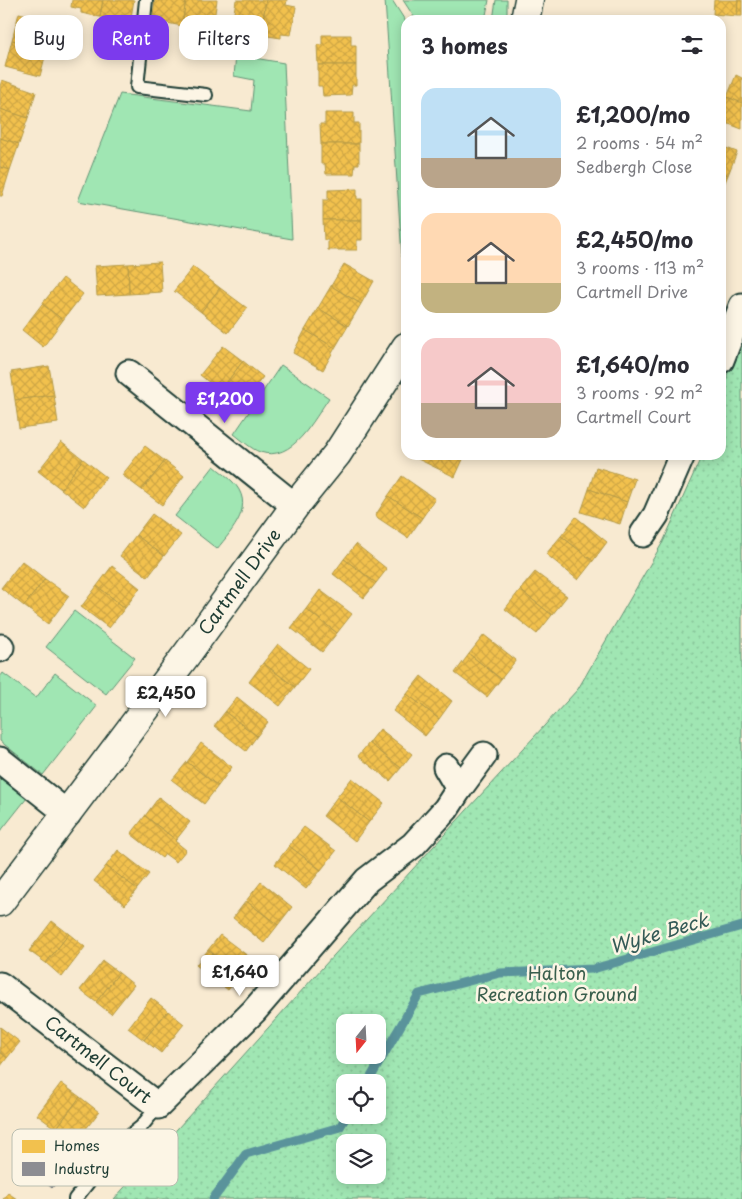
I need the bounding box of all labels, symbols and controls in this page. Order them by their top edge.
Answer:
chip: Buy [15,15,83,60]
chip: Rent [93,15,169,60]
chip: Filters [179,15,268,60]
text: 3 homes [421,29,508,61]
icon: filters [678,31,706,59]
text: £1,200/mo [576,98,690,130]
icon: home [461,108,521,168]
text: 2 rooms · 54 m² [576,130,703,154]
text: Sedbergh Close [576,154,692,178]
text: £2,450/mo [576,223,693,255]
icon: home [461,233,521,293]
text: 3 rooms · 113 m² [576,255,704,279]
text: Cartmell Drive [576,279,688,303]
text: £1,640/mo [576,348,689,380]
icon: home [461,358,521,418]
text: 3 rooms · 92 m² [576,380,703,404]
pin: £1,200 [184,382,266,424]
text: £1,200 [197,386,253,410]
text: Cartmell Court [576,404,691,428]
street label: Cartmell Drive [191,522,287,640]
pin: £2,450 [125,676,207,718]
text: £2,450 [136,680,196,704]
water label: Wyke Beck [606,904,713,959]
pin: £1,640 [199,954,281,997]
text: £1,640 [212,959,268,983]
park label: Halton Recreation Ground [476,959,638,1007]
street label: Cartmell Court [40,1008,158,1109]
north arrow [336,1014,386,1064]
map controls [336,1014,386,1184]
button: locate [336,1074,386,1124]
legend [12,1129,178,1186]
button: layers [336,1134,386,1184]
text: Homes [54,1135,100,1156]
text: Industry [54,1158,109,1179]

